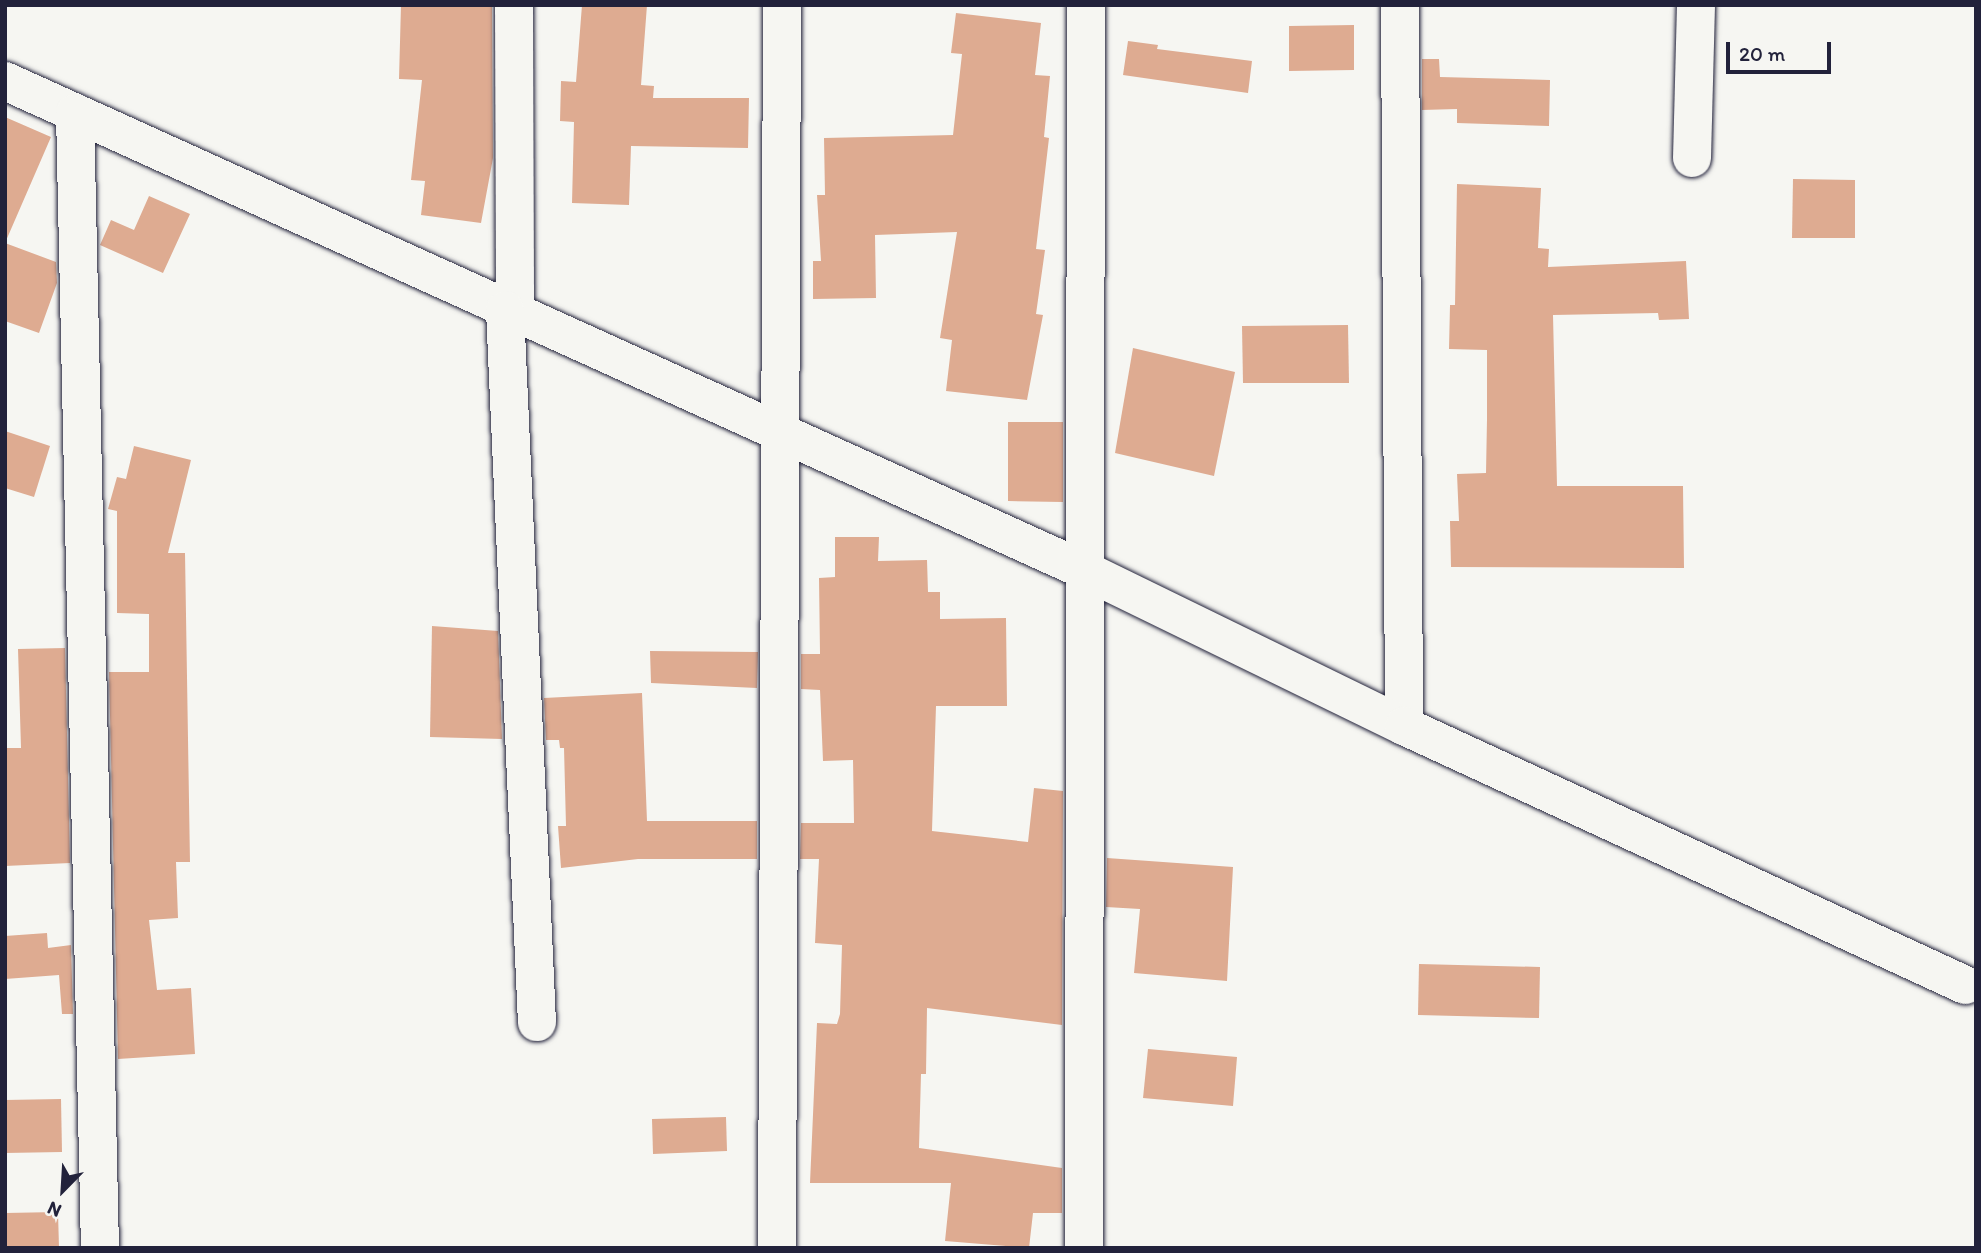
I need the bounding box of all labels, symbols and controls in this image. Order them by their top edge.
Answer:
scale bar [1729,28,1834,72]
text: 20 m [1739,41,1785,66]
north arrow [28,1155,98,1225]
text: N [44,1197,65,1223]

